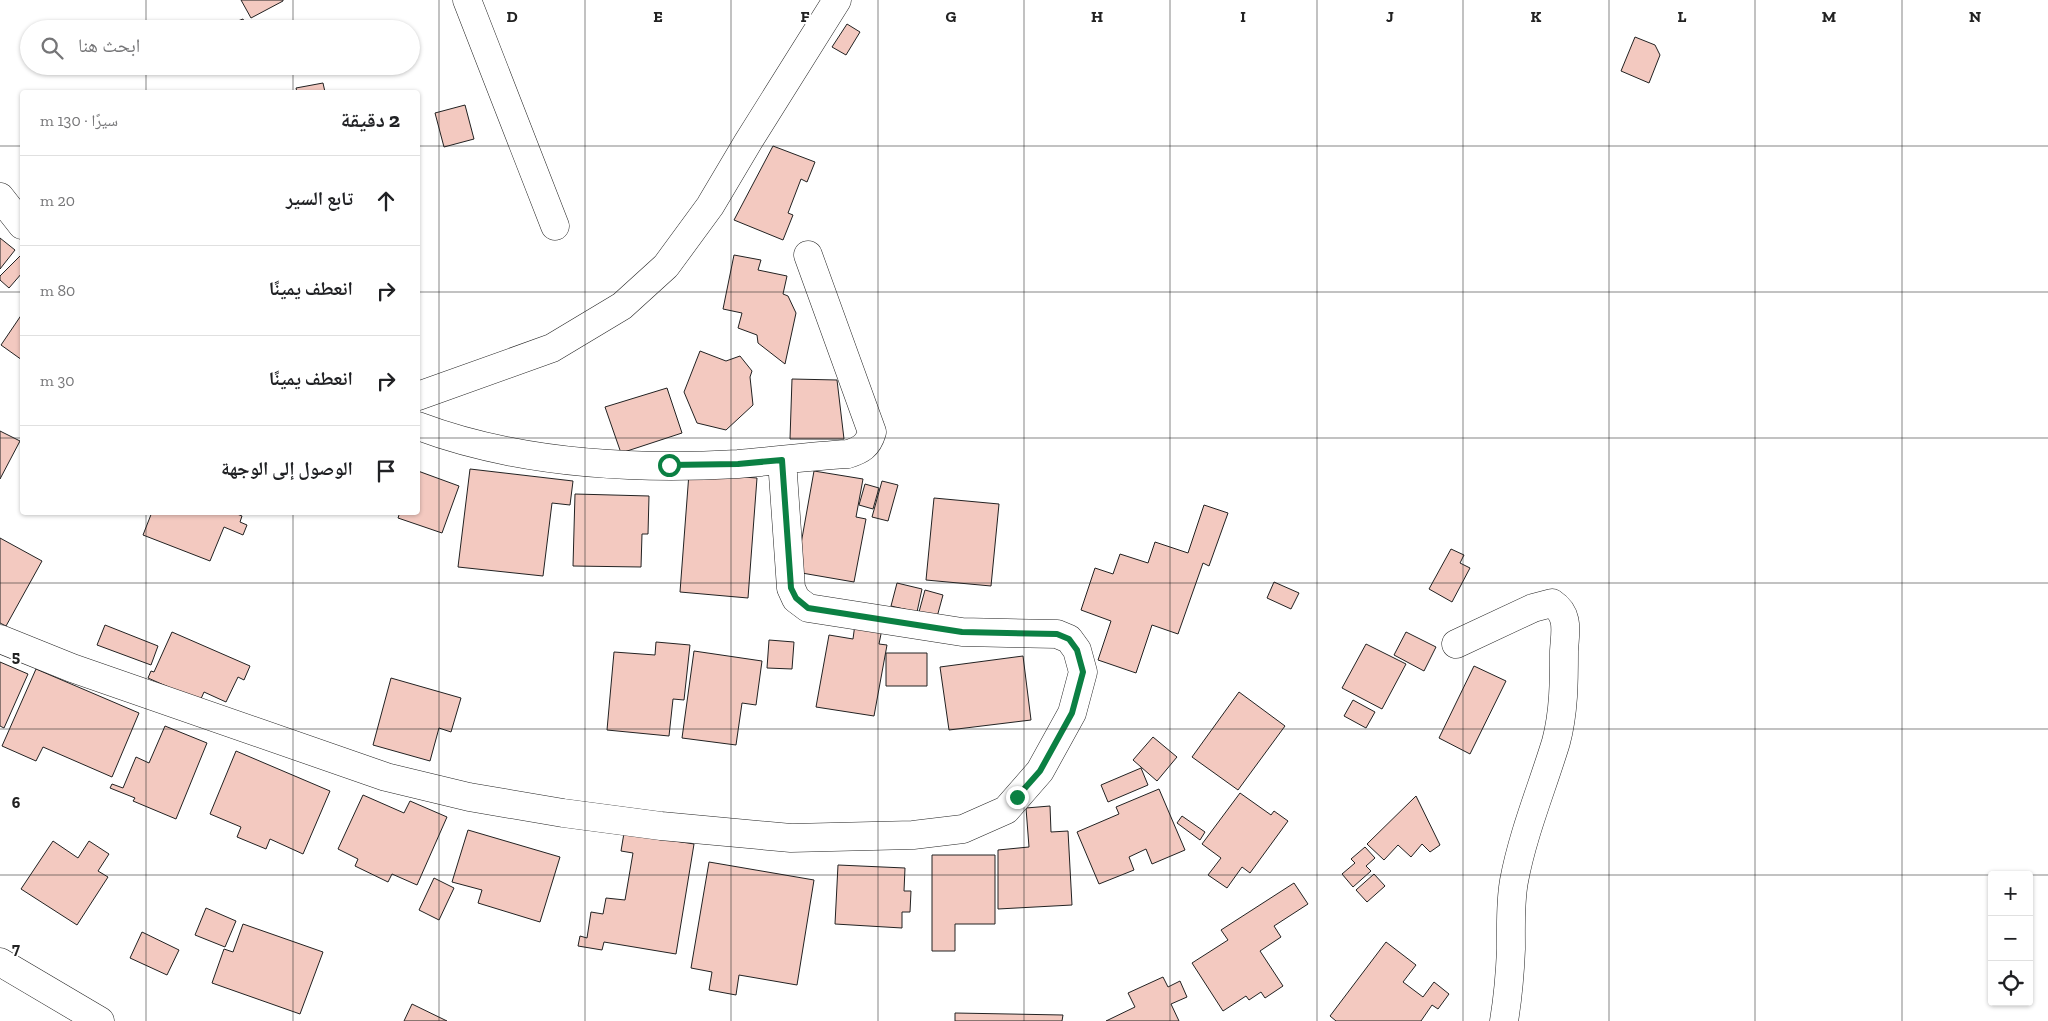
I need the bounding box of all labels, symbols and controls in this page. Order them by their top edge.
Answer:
text: D [506,7,518,26]
text: E [653,7,663,26]
text: F [800,7,810,26]
text: G [946,7,957,26]
text: H [1091,7,1103,26]
text: I [1240,7,1246,26]
text: J [1386,7,1394,26]
text: K [1531,7,1542,26]
text: L [1678,7,1687,26]
text: M [1822,7,1836,26]
text: N [1969,7,1981,26]
search box [20,20,420,75]
icon: search [38,34,66,62]
text: ابحث هنا [78,34,140,57]
text: 2 دقيقة [341,107,400,132]
text: سيرًا · 130 m [40,111,118,130]
text: تابع السير [286,187,353,210]
icon: ahead [372,187,400,215]
text: 20 m [40,191,75,210]
text: انعطف يمينًا [269,277,353,300]
icon: right [372,277,400,305]
text: 80 m [40,281,75,300]
text: انعطف يمينًا [269,367,353,390]
icon: right [372,367,400,395]
text: 30 m [40,371,75,390]
route start [658,454,681,477]
text: الوصول إلى الوجهة [221,457,353,480]
icon: arrive [372,457,400,485]
text: 5 [12,647,20,666]
route end [1006,786,1029,809]
text: 6 [12,793,21,812]
map controls [1988,871,2033,1006]
button: + [1988,871,2033,916]
button: − [1988,916,2033,961]
text: 7 [12,939,20,958]
button: locate [1988,961,2033,1006]

